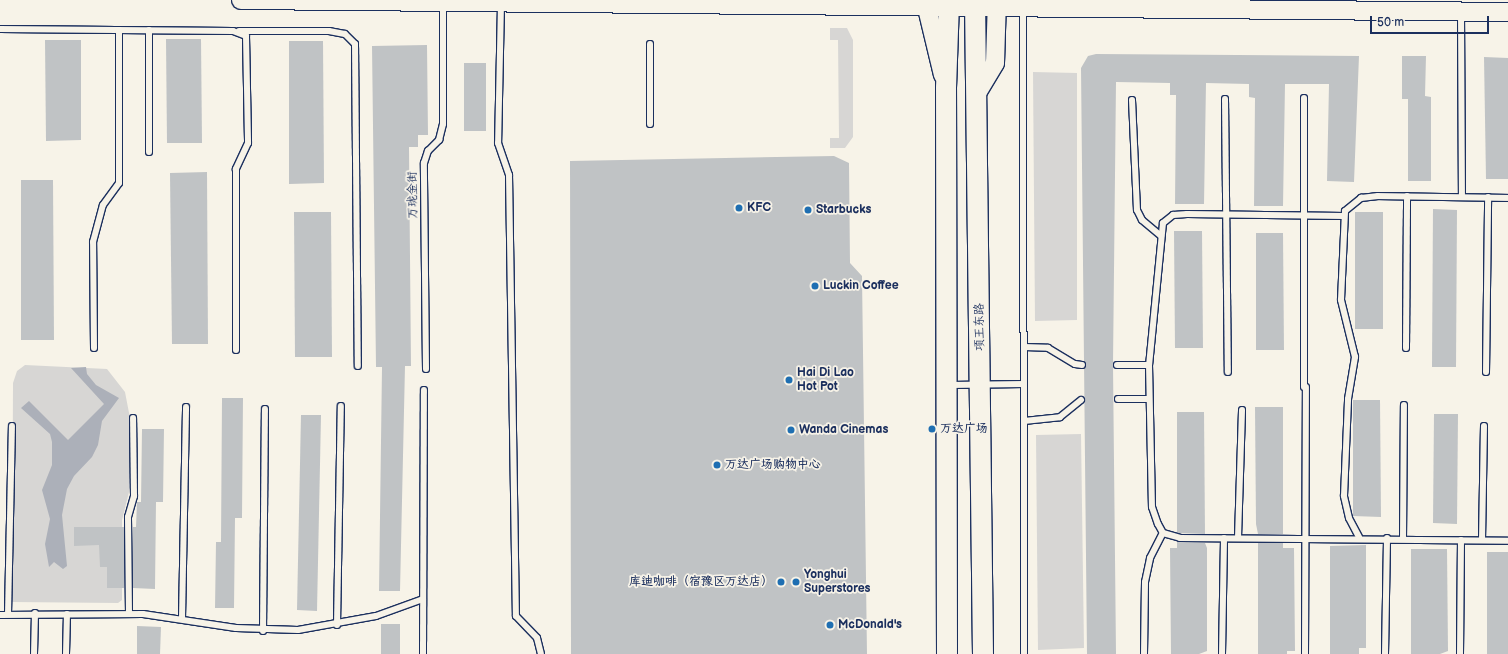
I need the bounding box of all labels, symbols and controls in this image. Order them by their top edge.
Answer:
scale bar [1372,8,1491,34]
text: 50 m [1377,15,1404,30]
street label: 万珑金街 [405,171,421,219]
place label: KFC [747,201,771,215]
marker: KFC [734,203,744,213]
place label: Starbucks [816,203,871,217]
marker: Starbucks [803,205,813,215]
place label: Luckin Coffee [823,279,899,293]
marker: Luckin Coffee [810,281,820,291]
street label: 项王东路 [972,303,988,351]
place label: Hai Di Lao Hot Pot [797,366,854,394]
marker: Hai Di Lao Hot Pot [784,375,794,385]
place label: 万达广场 [940,422,988,436]
place label: Wanda Cinemas [799,423,888,437]
marker: 万达广场 [927,424,937,434]
marker: Wanda Cinemas [786,425,796,435]
place label: 万达广场购物中心 [725,458,821,472]
marker: 万达广场购物中心 [712,460,722,470]
place label: Yonghui Superstores [804,568,870,596]
place label: 库迪咖啡（宿豫区万达店） [629,575,773,589]
marker: 库迪咖啡（宿豫区万达店） [776,577,786,587]
marker: Yonghui Superstores [791,577,801,587]
place label: McDonald's [838,618,902,632]
marker: McDonald's [825,620,835,630]

